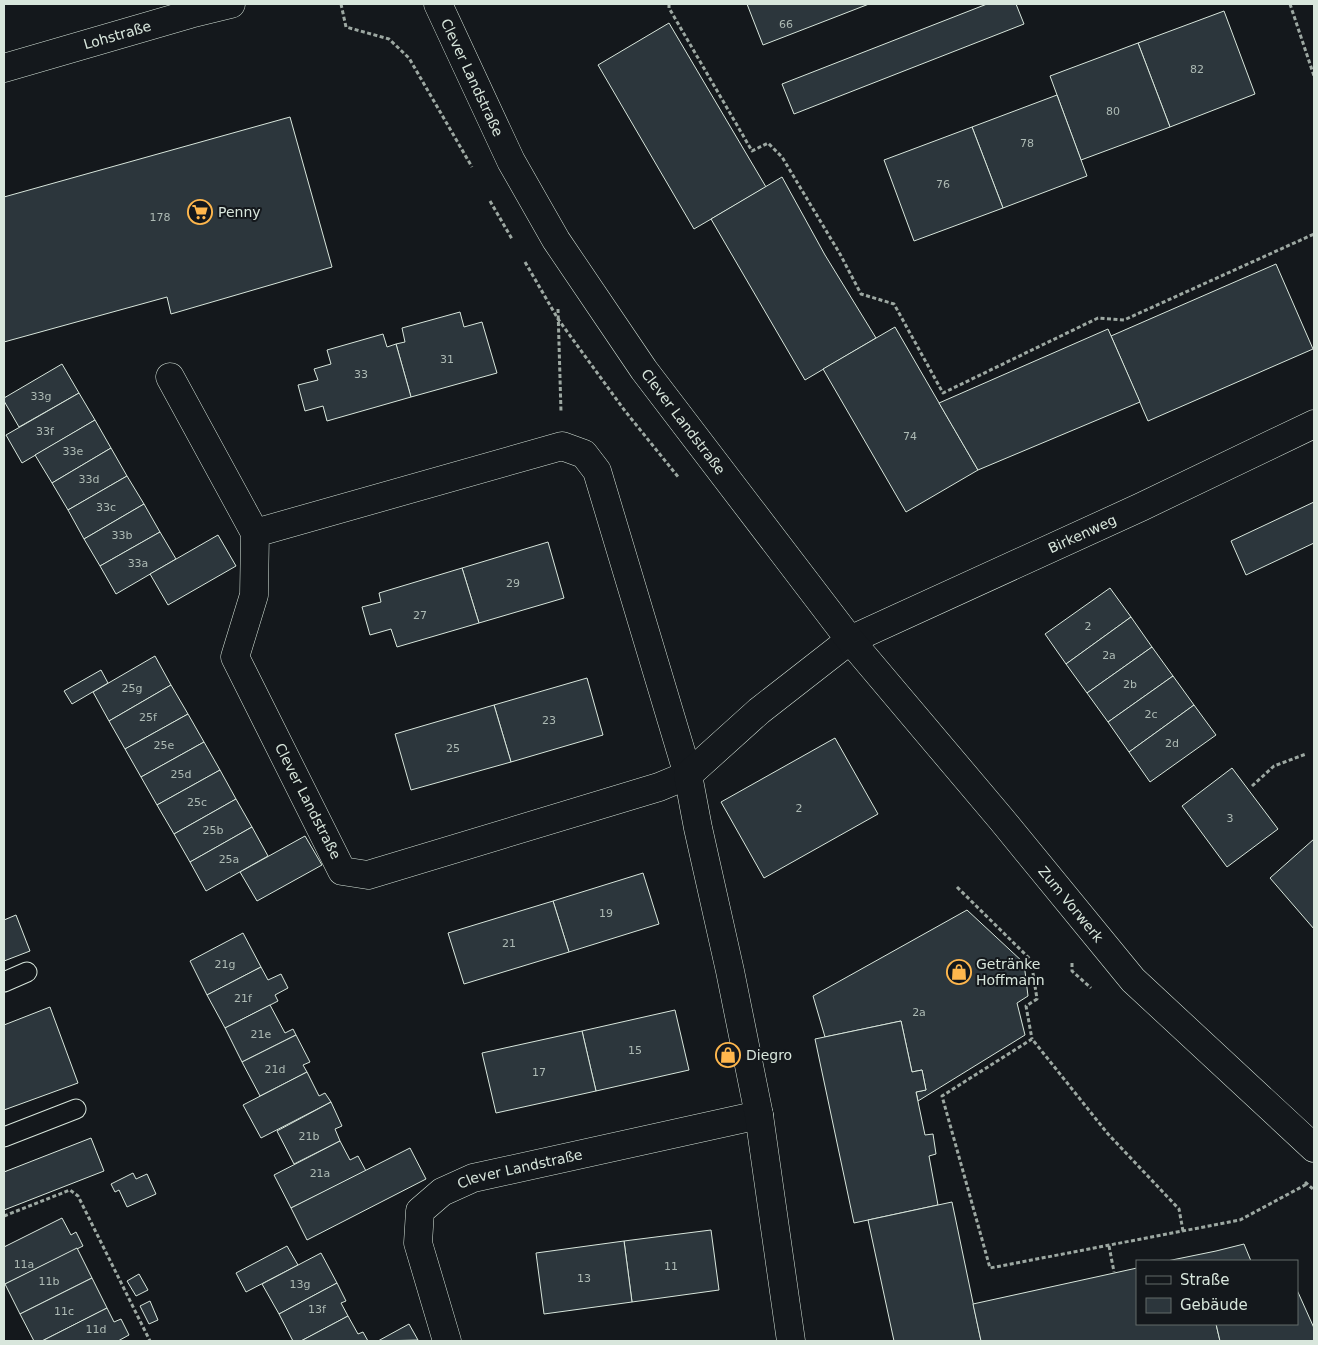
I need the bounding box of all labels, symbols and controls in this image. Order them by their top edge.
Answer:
street label: Clever Landstraße [438,16,506,139]
street label: Lohstraße [82,18,153,52]
house number: 66 [779,18,793,31]
house number: 82 [1190,63,1204,76]
house number: 80 [1106,105,1120,118]
house number: 78 [1020,137,1034,150]
house number: 76 [936,178,950,191]
supermarket icon: Penny [187,199,213,225]
place label: Penny [218,204,261,220]
house number: 178 [150,211,171,224]
house number: 31 [440,353,454,366]
street label: Clever Landstraße [638,366,729,477]
house number: 33 [354,368,368,381]
house number: 33g [31,390,51,403]
house number: 33f [36,425,55,438]
house number: 74 [903,430,917,443]
house number: 33e [63,445,84,458]
house number: 33d [79,473,99,486]
house number: 33c [96,501,116,514]
street label: Birkenweg [1046,511,1119,556]
house number: 33b [112,529,133,542]
house number: 33a [128,557,148,570]
house number: 29 [506,577,520,590]
house number: 27 [413,609,427,622]
house number: 2 [1085,620,1092,633]
house number: 2a [1102,649,1116,662]
house number: 2b [1123,678,1137,691]
house number: 25g [122,682,142,695]
house number: 2c [1144,708,1158,721]
house number: 25f [139,711,158,724]
house number: 23 [542,714,556,727]
house number: 2d [1165,737,1179,750]
house number: 25e [154,739,175,752]
street label: Clever Landstraße [272,740,344,862]
house number: 25 [446,742,460,755]
house number: 25d [171,768,191,781]
house number: 25c [187,796,207,809]
house number: 2 [796,802,803,815]
house number: 3 [1227,812,1234,825]
house number: 25b [203,824,224,837]
house number: 25a [219,853,239,866]
street label: Zum Vorwerk [1035,863,1107,946]
house number: 19 [599,907,613,920]
house number: 21 [502,937,516,950]
place label: Getränke Hoffmann [976,956,1045,988]
house number: 21g [215,958,235,971]
shop icon: Getränke Hoffmann [946,959,972,985]
house number: 21f [234,992,253,1005]
house number: 2a [912,1006,926,1019]
house number: 21e [251,1028,272,1041]
shop icon: Diegro [715,1042,741,1068]
house number: 15 [628,1044,642,1057]
place label: Diegro [746,1047,792,1063]
house number: 21d [265,1063,285,1076]
house number: 17 [532,1066,546,1079]
house number: 21b [299,1130,320,1143]
street label: Clever Landstraße [455,1146,584,1192]
house number: 21a [310,1167,330,1180]
house number: 11a [14,1258,34,1271]
house number: 11 [664,1260,678,1273]
legend [1136,1260,1298,1325]
text: Straße [1180,1271,1229,1289]
house number: 13 [577,1272,591,1285]
house number: 11b [39,1275,60,1288]
house number: 13g [290,1278,310,1291]
text: Gebäude [1180,1296,1248,1314]
house number: 13f [308,1303,327,1316]
house number: 11c [54,1305,74,1318]
house number: 11d [86,1323,106,1336]

